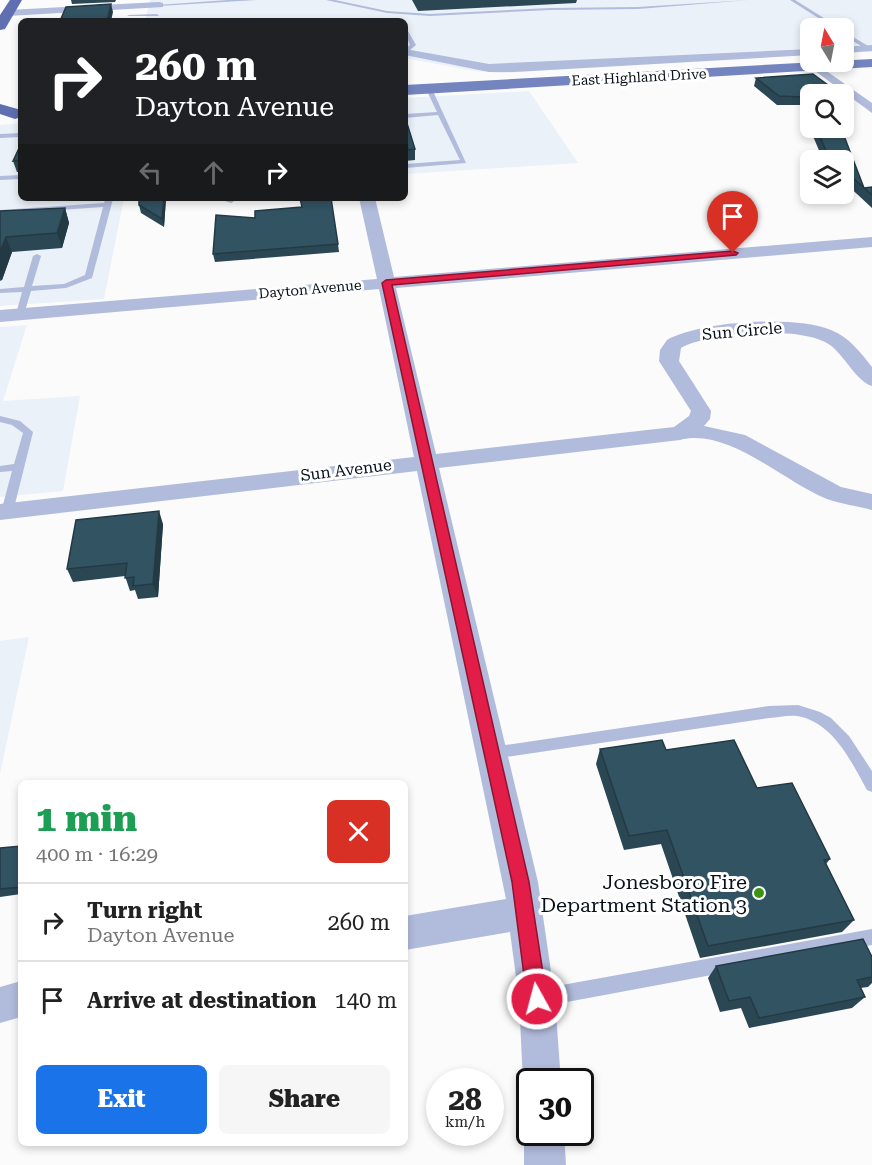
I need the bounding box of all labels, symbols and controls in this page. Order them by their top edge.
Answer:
north arrow [800,18,854,72]
map controls [800,18,854,204]
text: 260 m [135,41,257,90]
icon: right [36,42,114,120]
street label: East Highland Drive [571,65,707,89]
button: search [800,84,854,138]
text: Dayton Avenue [135,91,334,123]
button: layers [800,150,854,204]
icon: left [134,156,167,189]
icon: ahead [197,156,230,189]
icon: right [260,156,293,189]
pin [707,191,758,253]
icon: arrive [716,200,749,233]
street label: Dayton Avenue [258,277,362,301]
street label: Sun Circle [701,318,783,344]
street label: Sun Avenue [299,455,393,485]
text: 1 min [36,798,137,840]
button: close [327,800,390,863]
text: 400 m · 16:29 [36,842,158,866]
place label: Jonesboro Fire Department Station 3 [540,870,747,917]
marker: Jonesboro Fire Department Station 3 [752,886,766,900]
text: Turn right [87,898,202,923]
icon: right [36,906,69,939]
text: 260 m [327,910,390,935]
text: Dayton Avenue [87,923,234,947]
position arrow [505,967,569,1031]
icon: arrive [36,984,69,1017]
text: Arrive at destination [87,988,316,1013]
text: 140 m [334,988,397,1013]
button: Exit [36,1065,207,1134]
button: Share [219,1065,390,1134]
speed limit sign: 30 [516,1068,594,1146]
text: 28 [448,1082,482,1117]
text: km/h [445,1113,485,1131]

